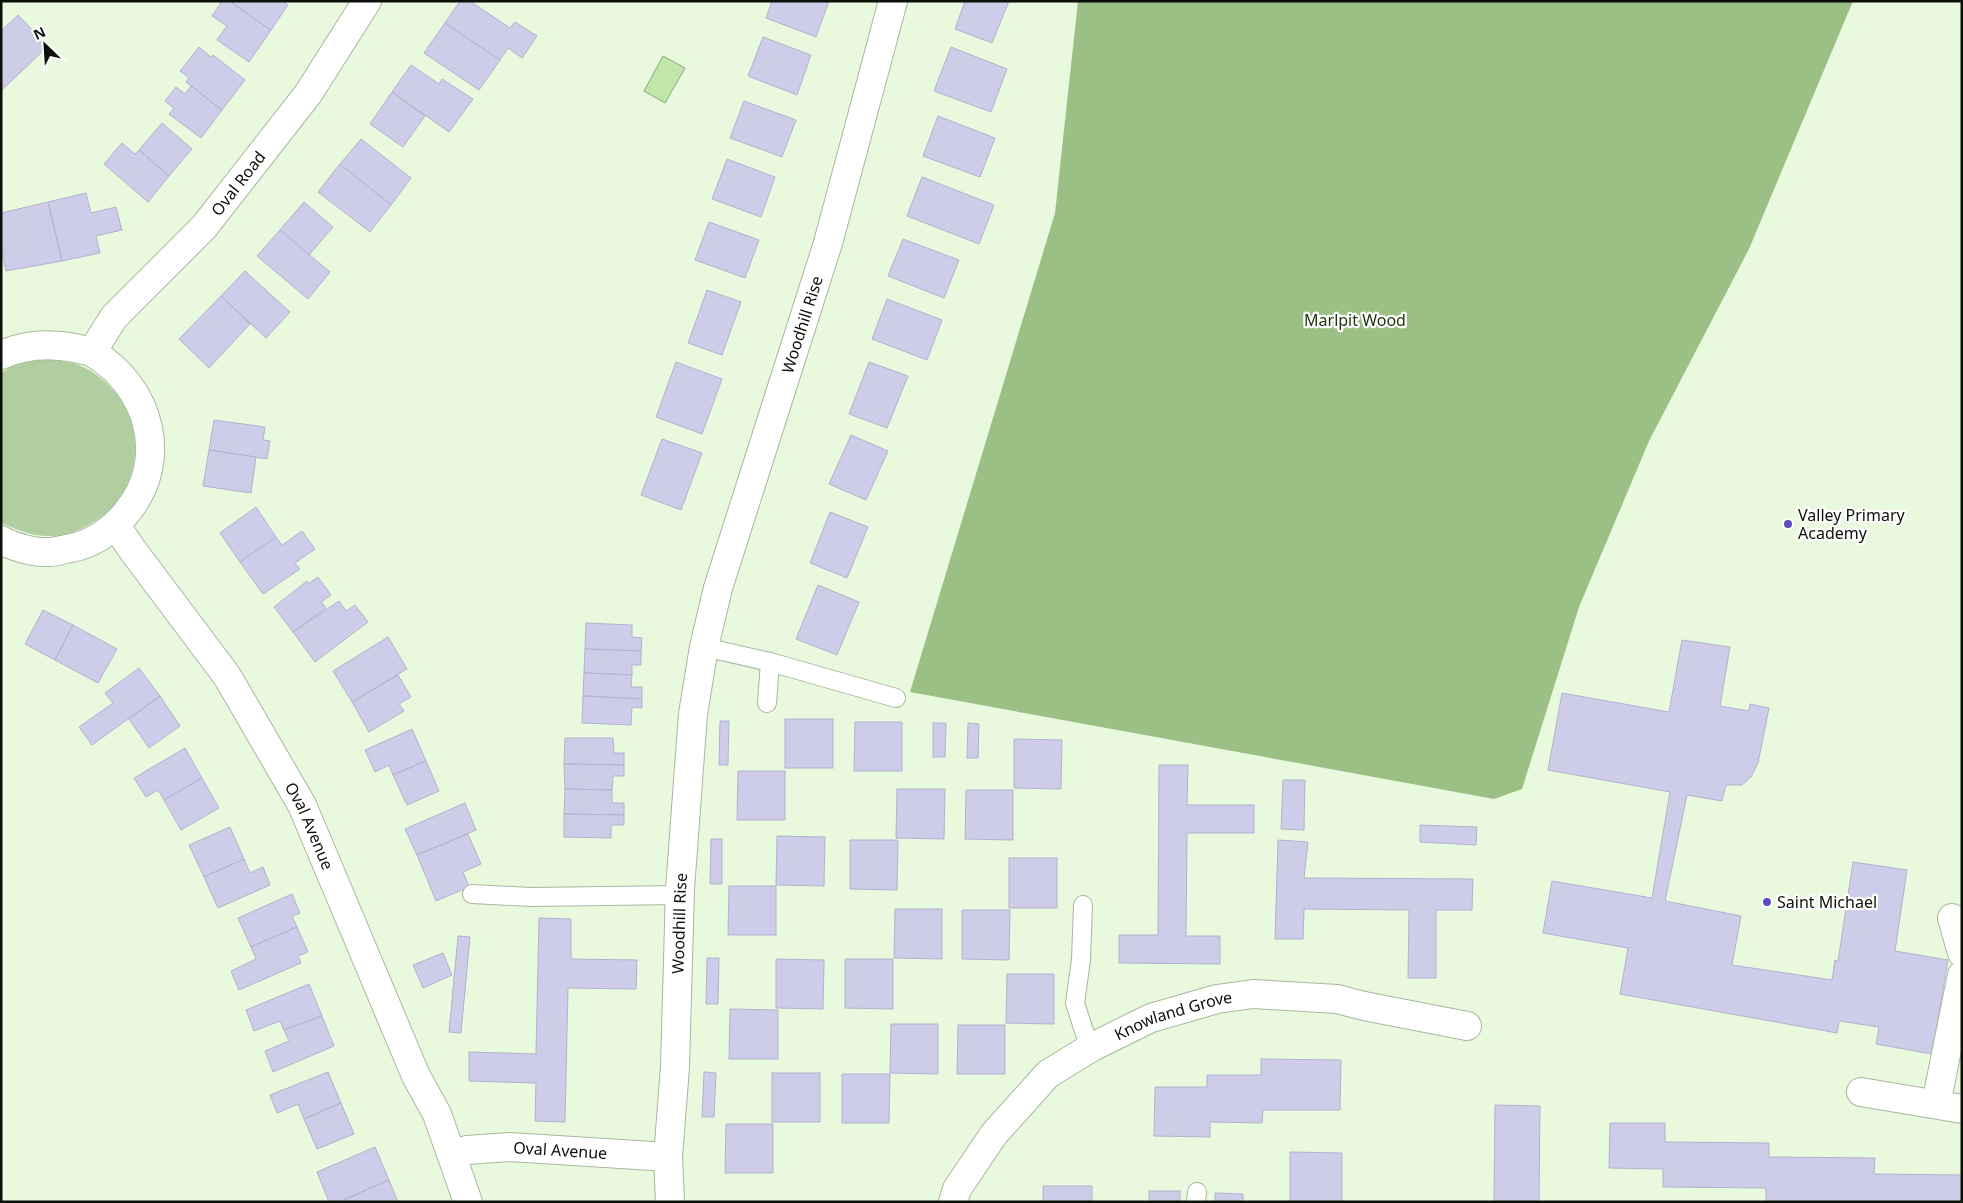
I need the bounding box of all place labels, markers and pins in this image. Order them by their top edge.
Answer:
place label: Valley Primary Academy [1798,504,1905,544]
marker: Valley Primary Academy [1782,518,1794,530]
place label: Saint Michael [1777,891,1877,913]
marker: Saint Michael [1761,896,1773,908]

